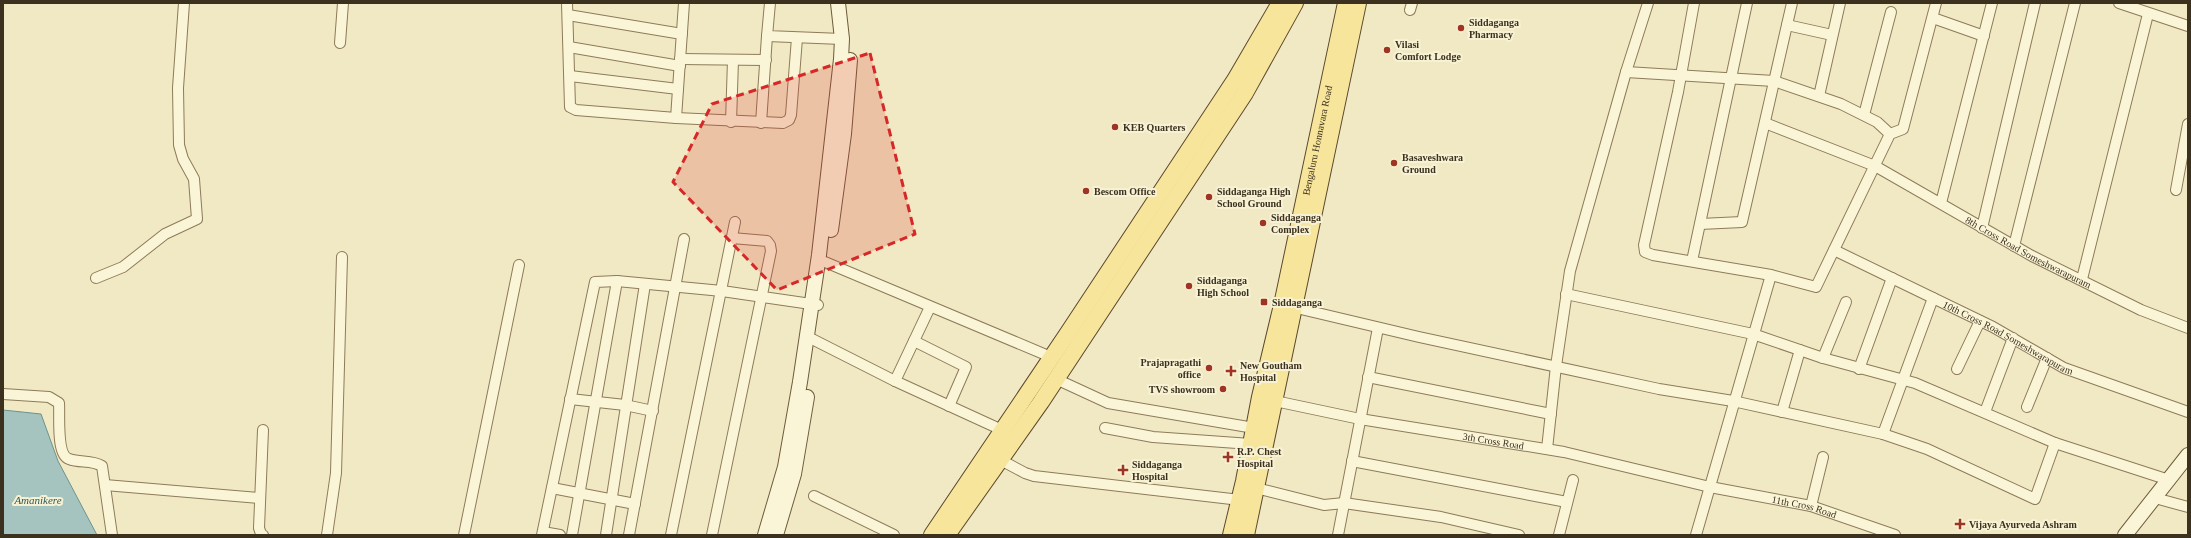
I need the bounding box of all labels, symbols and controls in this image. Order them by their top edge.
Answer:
place label: Siddaganga Pharmacy [1469,17,1519,40]
marker: Siddaganga Pharmacy [1456,23,1466,33]
place label: Vilasi Comfort Lodge [1395,39,1461,62]
marker: Vilasi Comfort Lodge [1382,45,1392,55]
street label: Bengaluru Honnavara Road [1300,85,1334,196]
marker: KEB Quarters [1110,122,1120,132]
place label: KEB Quarters [1123,122,1186,133]
place label: Basaveshwara Ground [1402,152,1463,175]
marker: Basaveshwara Ground [1389,158,1399,168]
marker: Bescom Office [1081,186,1091,196]
place label: Bescom Office [1094,186,1156,197]
place label: Siddaganga High School Ground [1217,186,1291,209]
marker: Siddaganga High School Ground [1204,192,1214,202]
place label: Siddaganga Complex [1271,212,1321,235]
street label: 8th Cross Road Someshwarapuram [1963,214,2093,291]
marker: Siddaganga Complex [1258,218,1268,228]
place label: Siddaganga High School [1197,275,1249,298]
marker: Siddaganga High School [1184,281,1194,291]
marker: Siddaganga [1259,297,1269,307]
place label: Siddaganga [1272,297,1322,308]
street label: 10th Cross Road Someshwarapuram [1941,299,2075,377]
place label: Prajapragathi office [1140,357,1202,380]
place label: New Goutham Hospital [1240,360,1303,383]
marker: Prajapragathi office [1204,363,1214,373]
marker: New Goutham Hospital [1225,365,1237,377]
place label: TVS showroom [1149,384,1216,395]
marker: TVS showroom [1218,384,1228,394]
street label: 3th Cross Road [1462,431,1525,451]
place label: R.P. Chest Hospital [1237,446,1282,469]
marker: R.P. Chest Hospital [1222,451,1234,463]
place label: Siddaganga Hospital [1132,459,1182,482]
marker: Siddaganga Hospital [1117,464,1129,476]
water label: Amanikere [13,494,62,506]
street label: 11th Cross Road [1771,494,1838,520]
marker: Vijaya Ayurveda Ashram [1954,518,1966,530]
place label: Vijaya Ayurveda Ashram [1969,519,2077,530]

